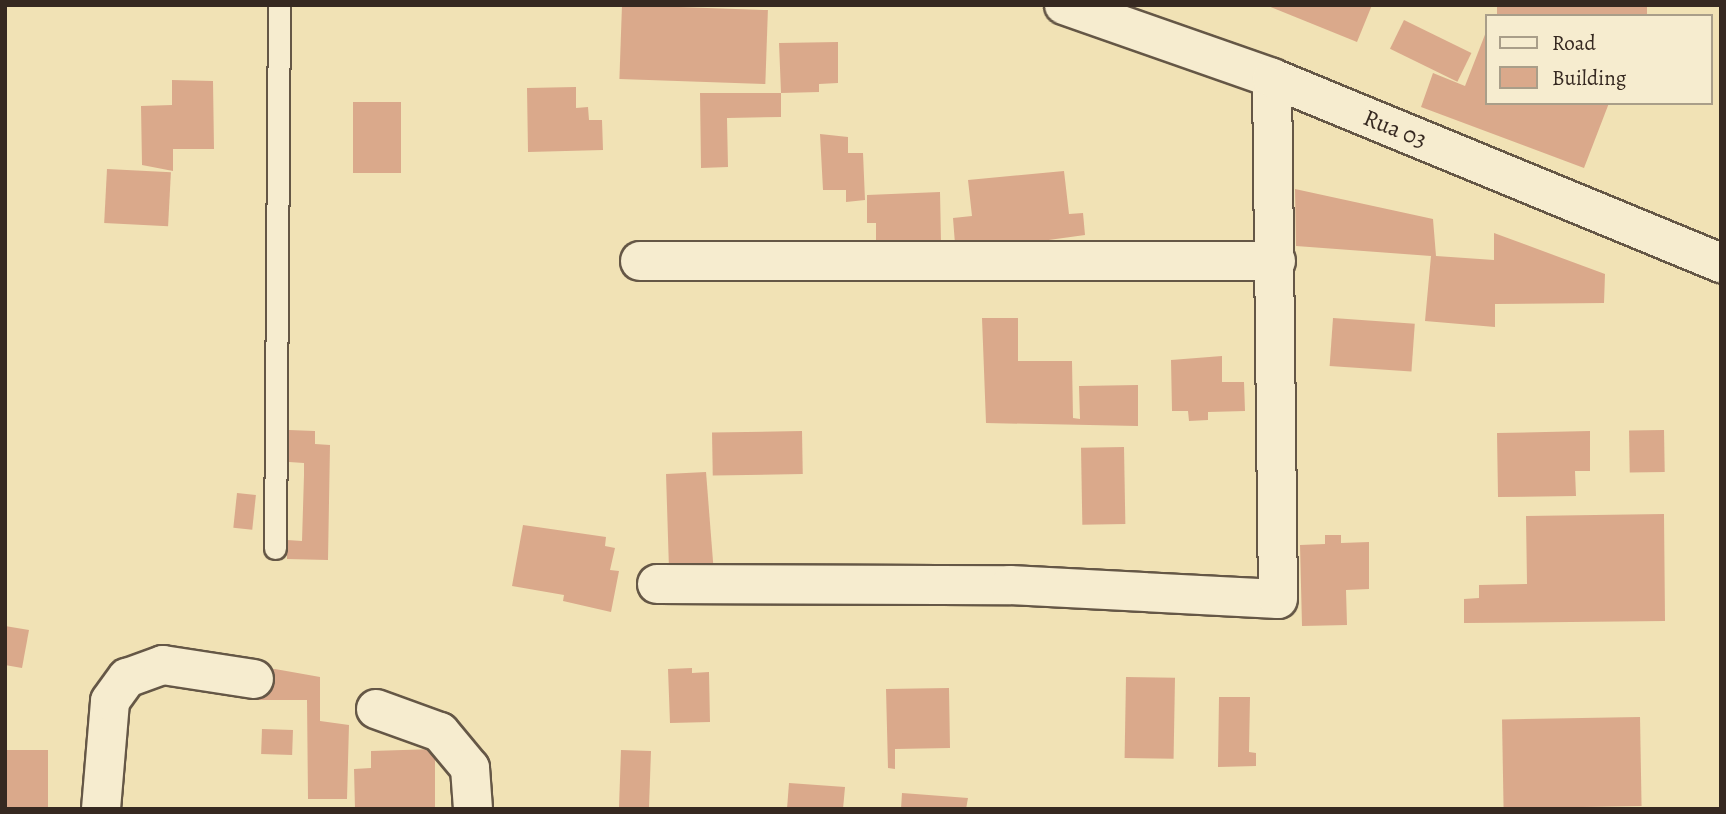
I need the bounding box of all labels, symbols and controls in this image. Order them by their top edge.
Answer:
legend [1484,14,1712,105]
text: Road [1552,29,1596,57]
text: Building [1552,64,1626,92]
street label: Rua 03 [1359,103,1431,155]

